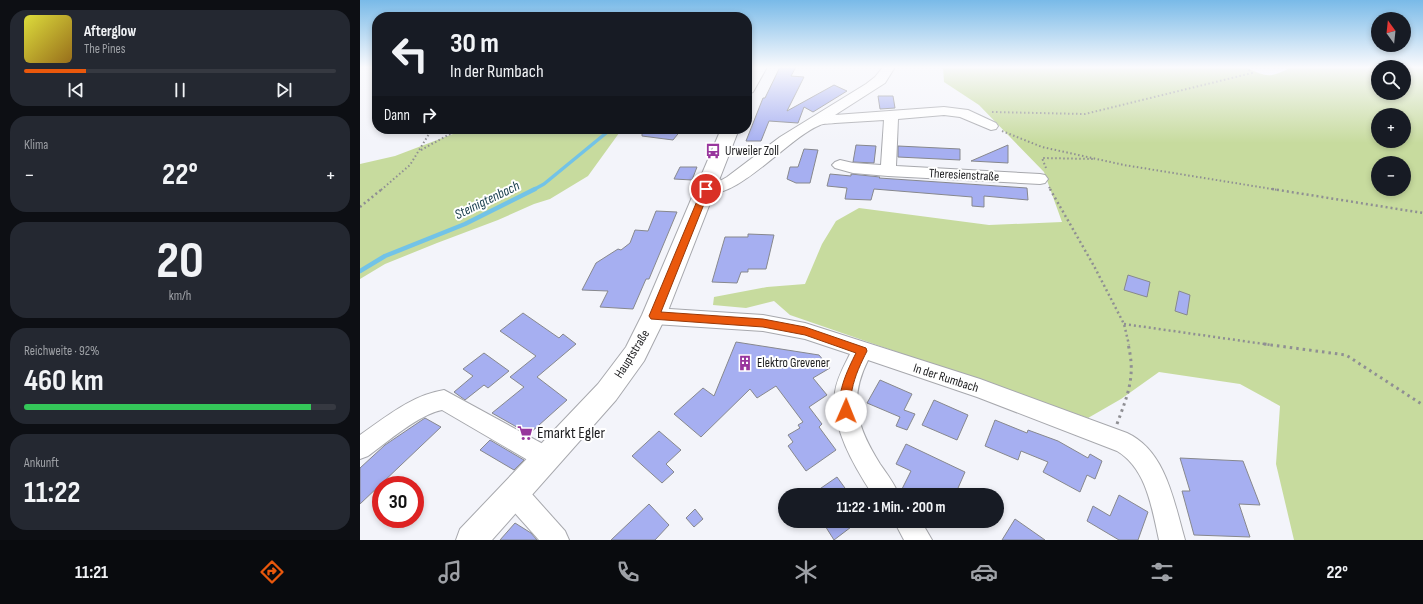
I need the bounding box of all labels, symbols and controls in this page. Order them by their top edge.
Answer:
north arrow [1371,12,1411,52]
map controls [1371,12,1411,196]
text: Afterglow [84,22,136,41]
text: 30 m [450,27,499,60]
icon: left [384,28,436,80]
text: The Pines [84,41,125,57]
button: search [1371,60,1411,100]
text: In der Rumbach [450,61,544,82]
icon: previous [65,79,87,101]
icon: pause [169,79,191,101]
icon: next [273,79,295,101]
icon: right [418,104,440,126]
text: Dann [384,106,410,125]
button: + [1371,108,1411,148]
text: Klima [24,137,48,153]
bus stop icon: Urweiler Zoll [704,142,722,160]
place label: Urweiler Zoll [725,143,779,159]
button: − [1371,156,1411,196]
text: 22° [162,157,198,193]
text: − [24,162,35,189]
text: + [325,162,336,189]
street label: Theresienstraße [928,165,1000,185]
pin [689,172,723,206]
water label: Steinigtenbach [452,177,522,223]
icon: arrive [695,178,717,200]
text: 20 [156,230,204,293]
text: km/h [169,288,191,304]
street label: Hauptstraße [611,327,653,381]
text: Reichweite · 92% [24,343,100,359]
building icon: Elektro Grevener [736,354,754,372]
place label: Elektro Grevener [757,355,830,371]
street label: In der Rumbach [911,360,981,396]
text: 460 km [24,363,104,399]
position arrow [825,390,867,432]
supermarket icon: Emarkt Egler [516,424,534,442]
place label: Emarkt Egler [537,424,606,443]
text: Ankunft [24,455,59,471]
text: 11:22 [24,475,81,511]
speed limit sign: 30 [372,476,424,528]
text: 11:22 · 1 Min. · 200 m [837,498,945,517]
icon: directions [258,558,286,586]
icon: music [436,558,464,586]
icon: phone [614,558,642,586]
icon: climate [792,558,820,586]
icon: car [970,558,998,586]
icon: filters [1148,558,1176,586]
text: 11:21 [75,562,108,583]
text: 22° [1326,562,1348,583]

